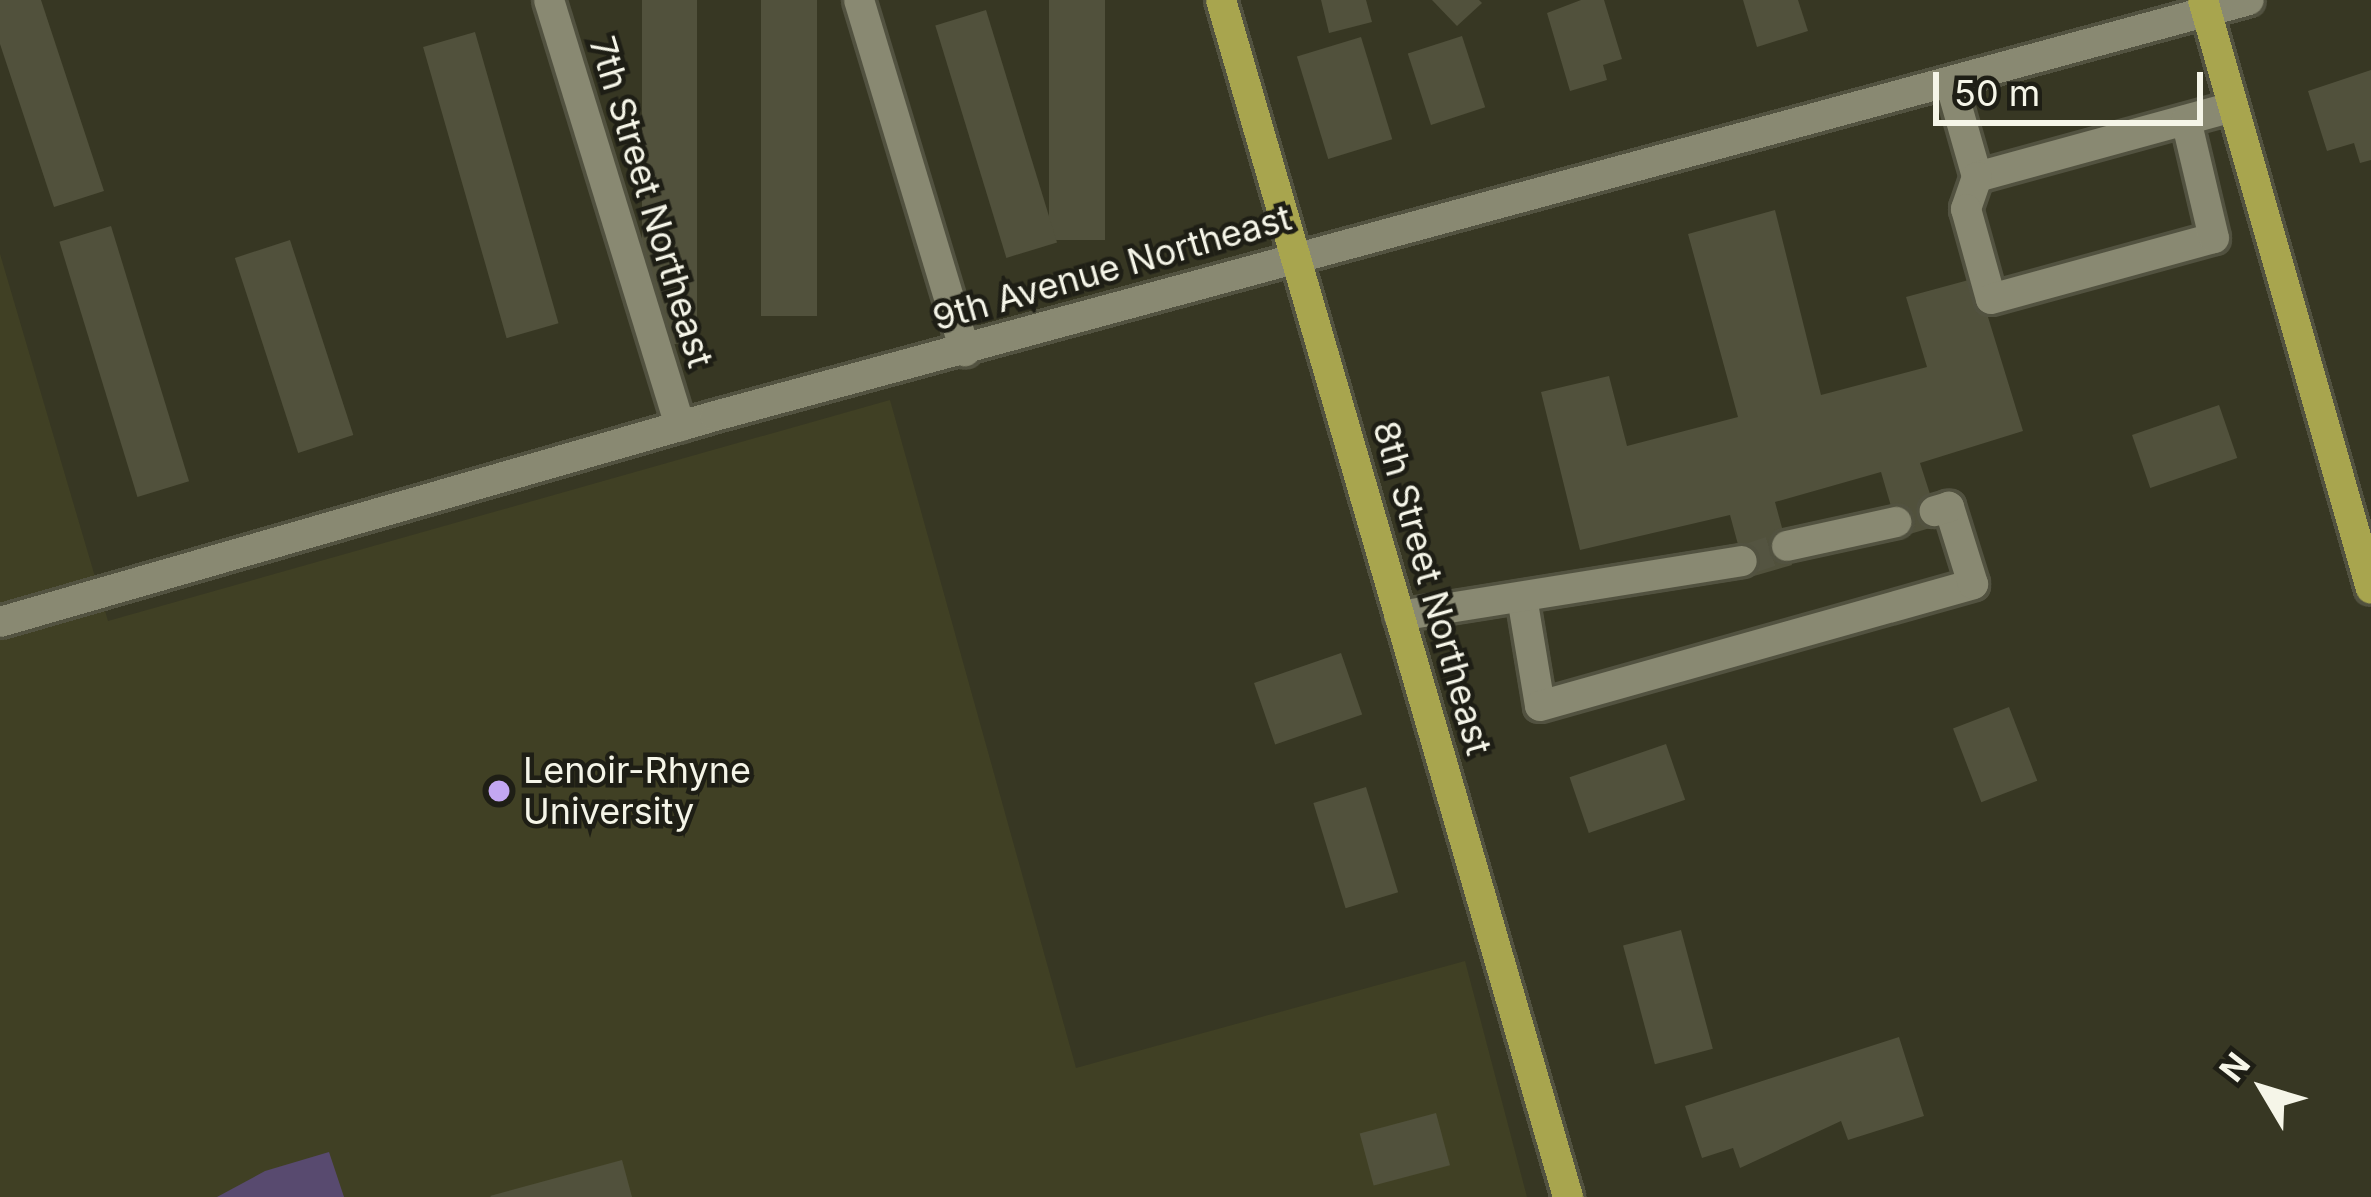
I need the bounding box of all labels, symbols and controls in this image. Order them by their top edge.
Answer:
street label: 7th Street Northeast [580,31,722,373]
scale bar [1939,48,2209,122]
text: 50 m [1954,71,2040,115]
street label: 9th Avenue Northeast [928,196,1296,340]
street label: 8th Street Northeast [1364,416,1500,760]
place label: Lenoir-Rhyne University [523,748,751,833]
marker: Lenoir-Rhyne University [486,778,512,804]
north arrow [2203,1029,2323,1149]
text: N [2211,1045,2258,1089]

